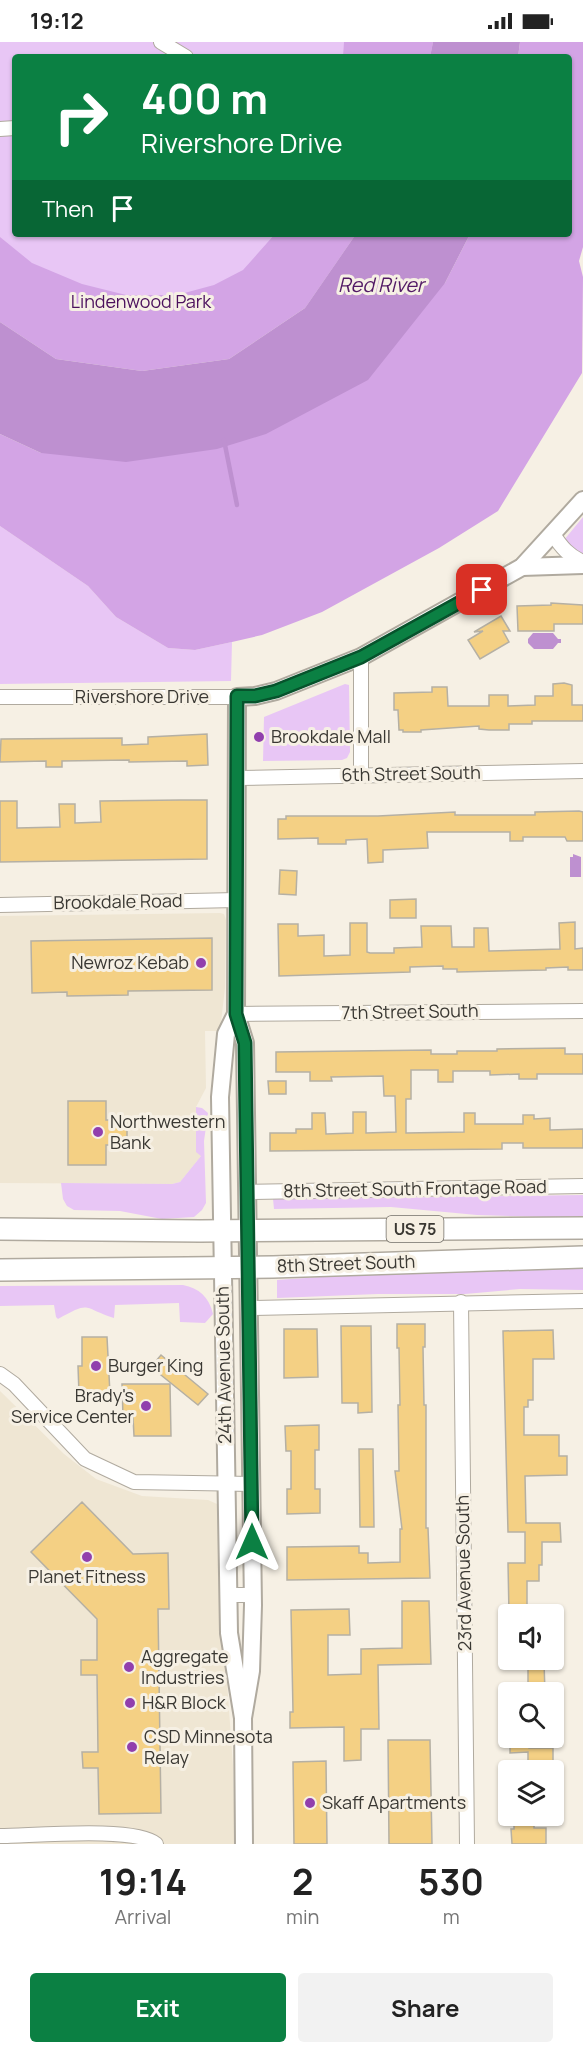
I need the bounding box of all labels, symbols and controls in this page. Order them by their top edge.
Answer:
text: 19:12 [30,6,84,36]
text: 400 m [141,69,268,127]
icon: right [42,78,120,156]
text: Rivershore Drive [141,124,342,161]
icon: arrive [106,192,139,225]
text: Then [42,194,94,224]
water label: Red River [338,271,427,298]
park label: Lindenwood Park [71,289,212,313]
pin [456,564,507,615]
icon: arrive [465,573,498,606]
street label: Rivershore Drive [75,684,209,708]
place label: Brookdale Mall [271,724,391,748]
marker: Brookdale Mall [252,730,266,744]
street label: 6th Street South [341,760,481,786]
street label: Brookdale Road [53,888,183,914]
place label: Newroz Kebab [71,950,189,974]
marker: Newroz Kebab [194,956,208,970]
street label: 7th Street South [341,998,479,1024]
place label: Northwestern Bank [110,1109,225,1154]
marker: Northwestern Bank [91,1125,105,1139]
street label: 8th Street South Frontage Road [283,1174,547,1202]
road number: US 75 [386,1216,444,1242]
street label: 8th Street South [276,1249,416,1277]
street label: 24th Avenue South [210,1286,236,1444]
place label: Burger King [108,1353,203,1377]
marker: Burger King [89,1359,103,1373]
place label: Brady's Service Center [11,1383,135,1428]
marker: Brady's Service Center [139,1399,153,1413]
street label: 23rd Avenue South [450,1495,476,1651]
position arrow [220,1510,284,1574]
marker: Planet Fitness [80,1550,94,1564]
place label: Planet Fitness [28,1564,146,1588]
map controls [498,1604,564,1826]
button: sound [498,1604,564,1670]
place label: Aggregate Industries [141,1644,229,1689]
marker: Aggregate Industries [122,1660,136,1674]
button: search [498,1682,564,1748]
place label: H&R Block [142,1690,227,1714]
marker: H&R Block [123,1696,137,1710]
place label: CSD Minnesota Relay [144,1724,273,1769]
marker: CSD Minnesota Relay [125,1740,139,1754]
button: layers [498,1760,564,1826]
place label: Skaff Apartments [322,1790,466,1814]
marker: Skaff Apartments [303,1796,317,1810]
text: 19:14 [99,1857,187,1906]
text: 2 [292,1857,313,1906]
text: 530 [418,1857,484,1906]
text: Arrival [114,1903,172,1930]
text: min [286,1903,319,1930]
text: m [443,1903,460,1930]
button: Exit [30,1973,286,2042]
button: Share [298,1973,553,2042]

